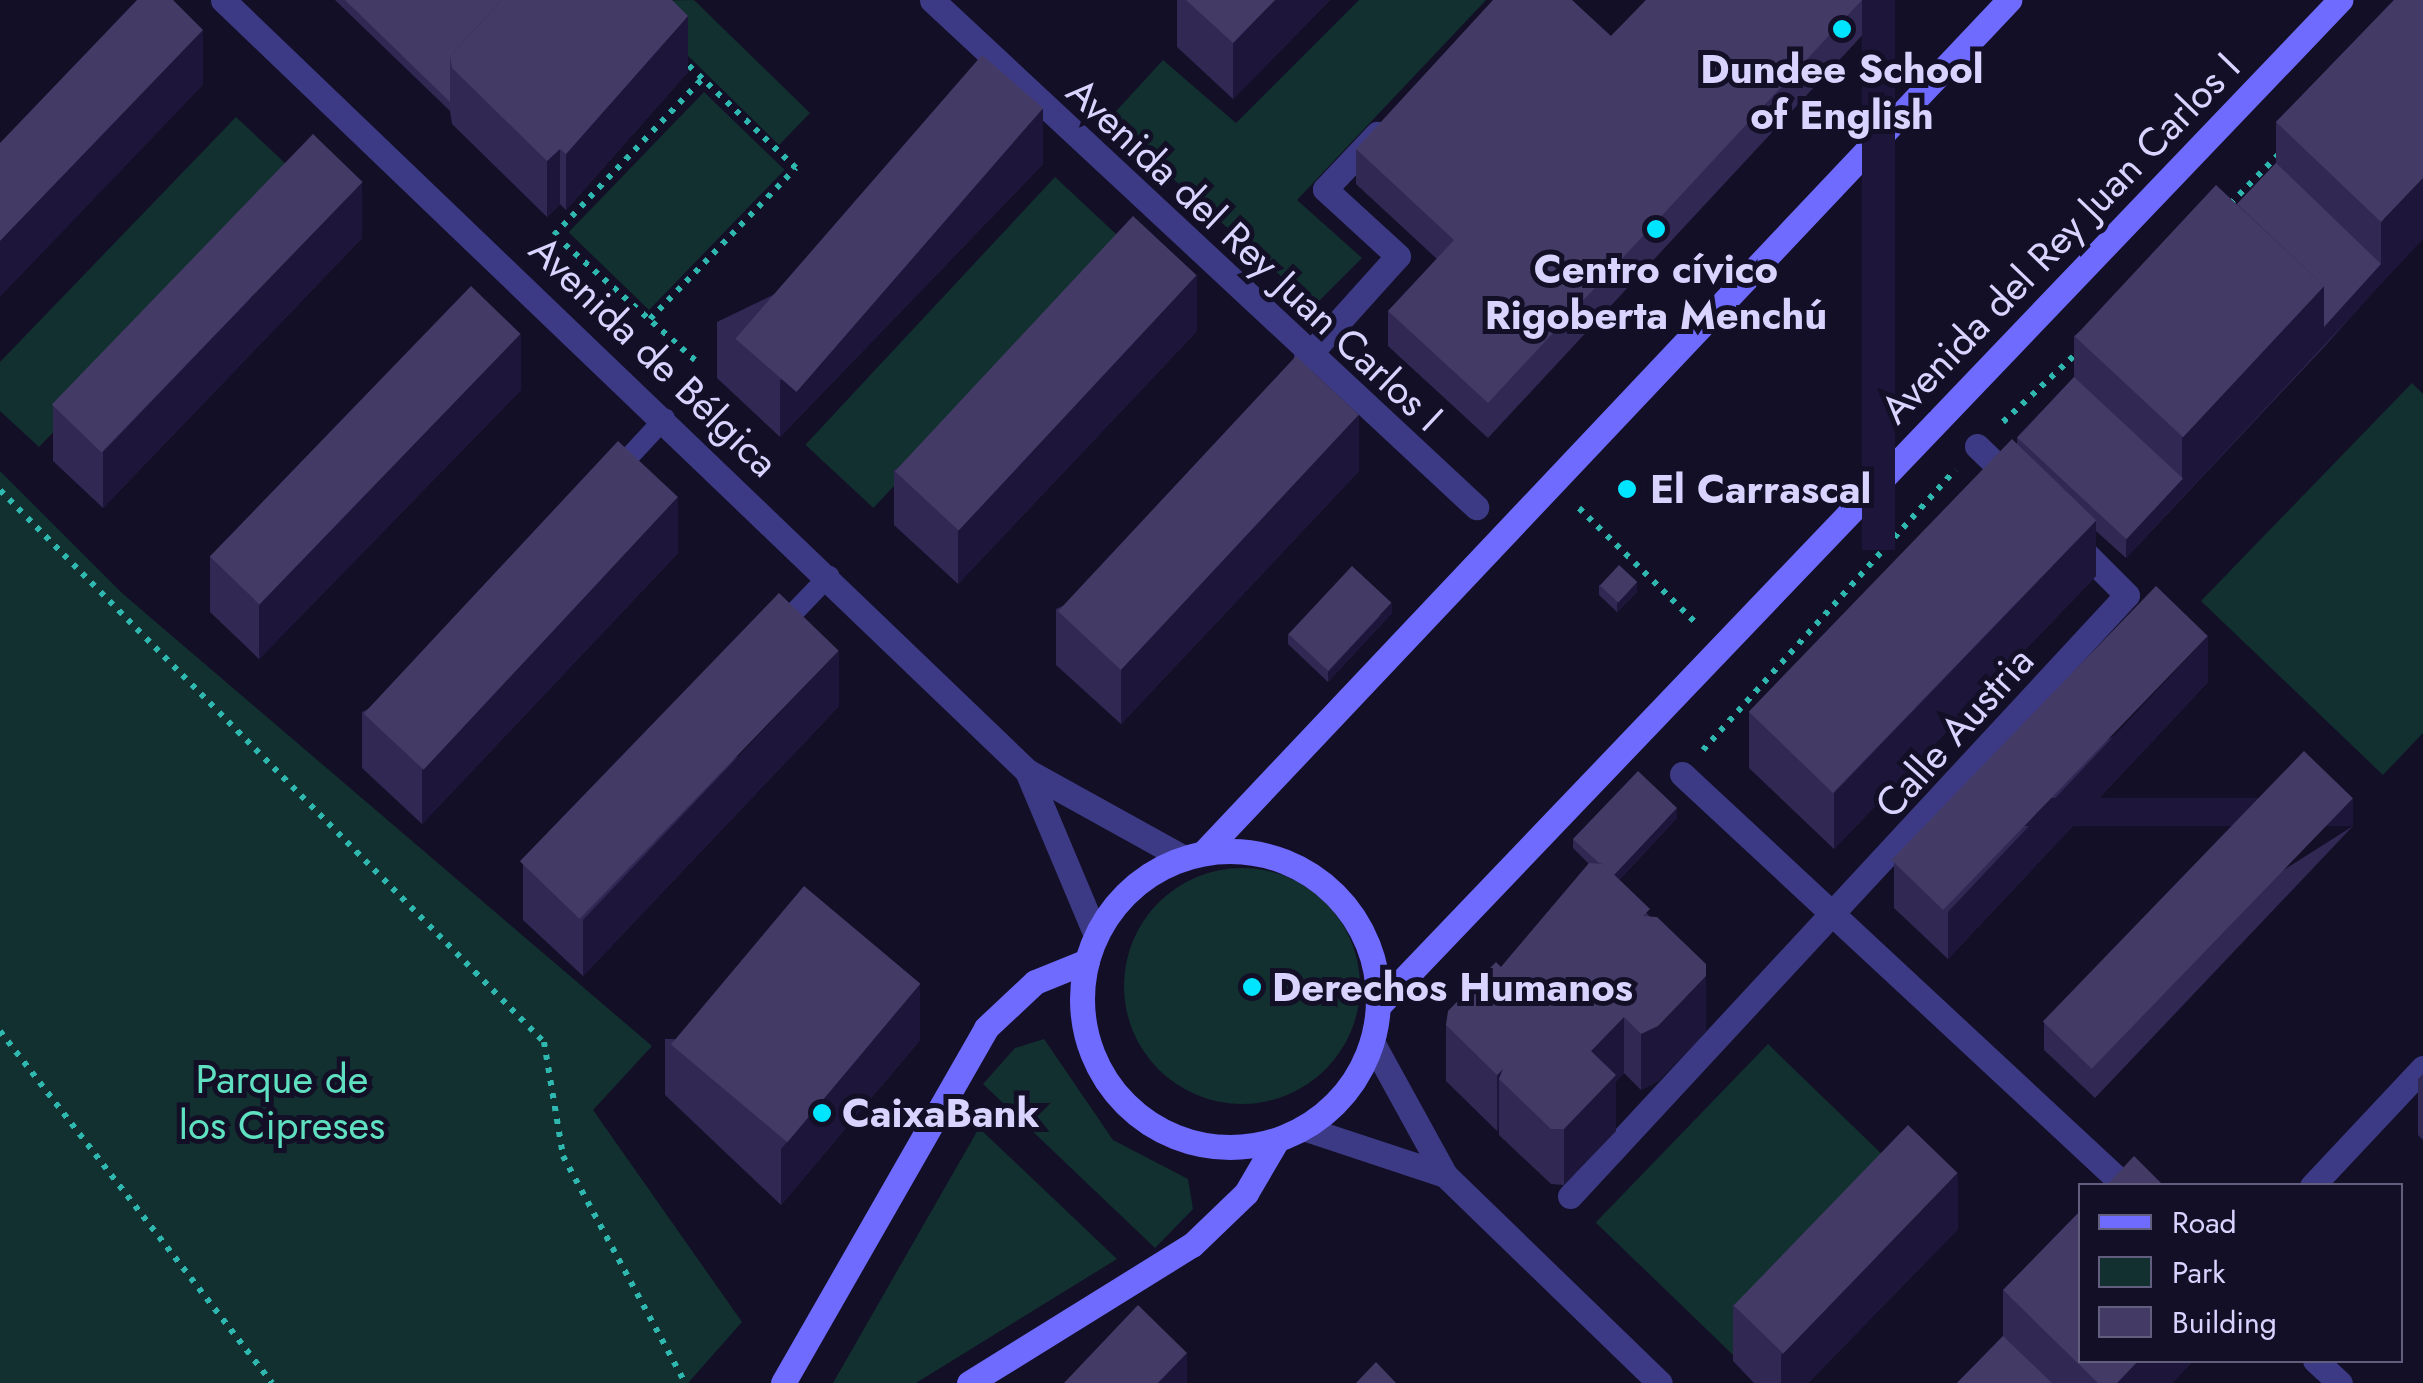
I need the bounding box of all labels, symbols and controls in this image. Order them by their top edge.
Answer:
marker: Dundee School of English [1831,18,1853,40]
street label: Avenida del Rey Juan Carlos I [1870,43,2250,433]
place label: Dundee School of English [1700,45,1984,139]
street label: Avenida del Rey Juan Carlos I [1057,67,1453,441]
marker: Centro cívico Rigoberta Menchú [1645,218,1667,240]
street label: Avenida de Bélgica [520,225,788,487]
place label: Centro cívico Rigoberta Menchú [1485,245,1827,339]
place label: El Carrascal [1650,465,1871,513]
marker: El Carrascal [1614,476,1640,502]
street label: Calle Austria [1865,637,2043,827]
place label: Derechos Humanos [1272,963,1633,1011]
marker: Derechos Humanos [1241,976,1263,998]
park label: Parque de los Cipreses [179,1055,385,1149]
place label: CaixaBank [842,1089,1040,1137]
marker: CaixaBank [811,1102,833,1124]
legend [2078,1183,2403,1363]
text: Road [2172,1201,2237,1244]
text: Park [2172,1251,2225,1294]
text: Building [2172,1301,2277,1344]

